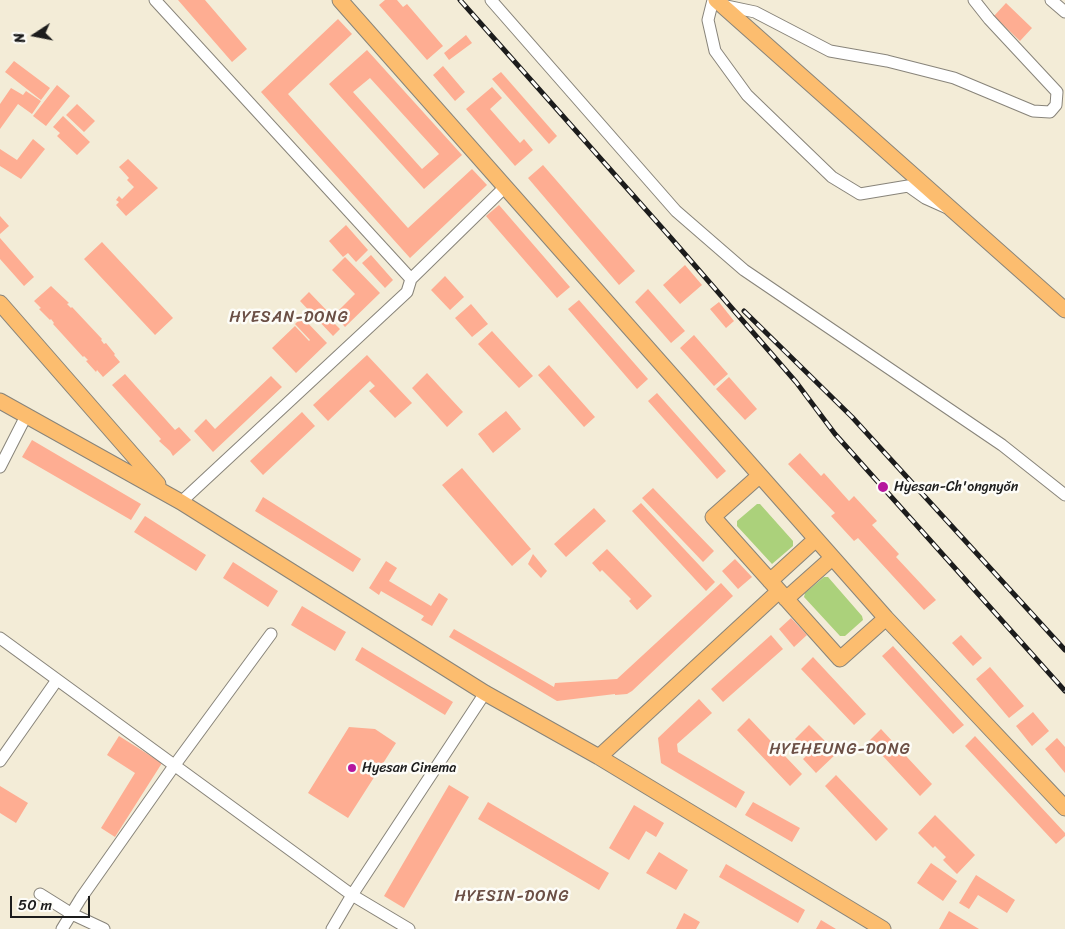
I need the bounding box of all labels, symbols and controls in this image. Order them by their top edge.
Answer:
north arrow [10,10,60,60]
text: N [7,31,33,45]
district label: HYESAN-DONG [229,308,349,328]
place label: Hyesan-Ch'ongnyŏn [894,479,1018,495]
marker: Hyesan-Ch'ongnyŏn [876,480,890,494]
district label: HYEHEUNG-DONG [768,740,912,760]
place label: Hyesan Cinema [362,760,456,776]
marker: Hyesan Cinema [346,762,358,774]
scale bar [12,886,92,918]
district label: HYESIN-DONG [454,887,570,907]
text: 50 m [18,892,52,918]

